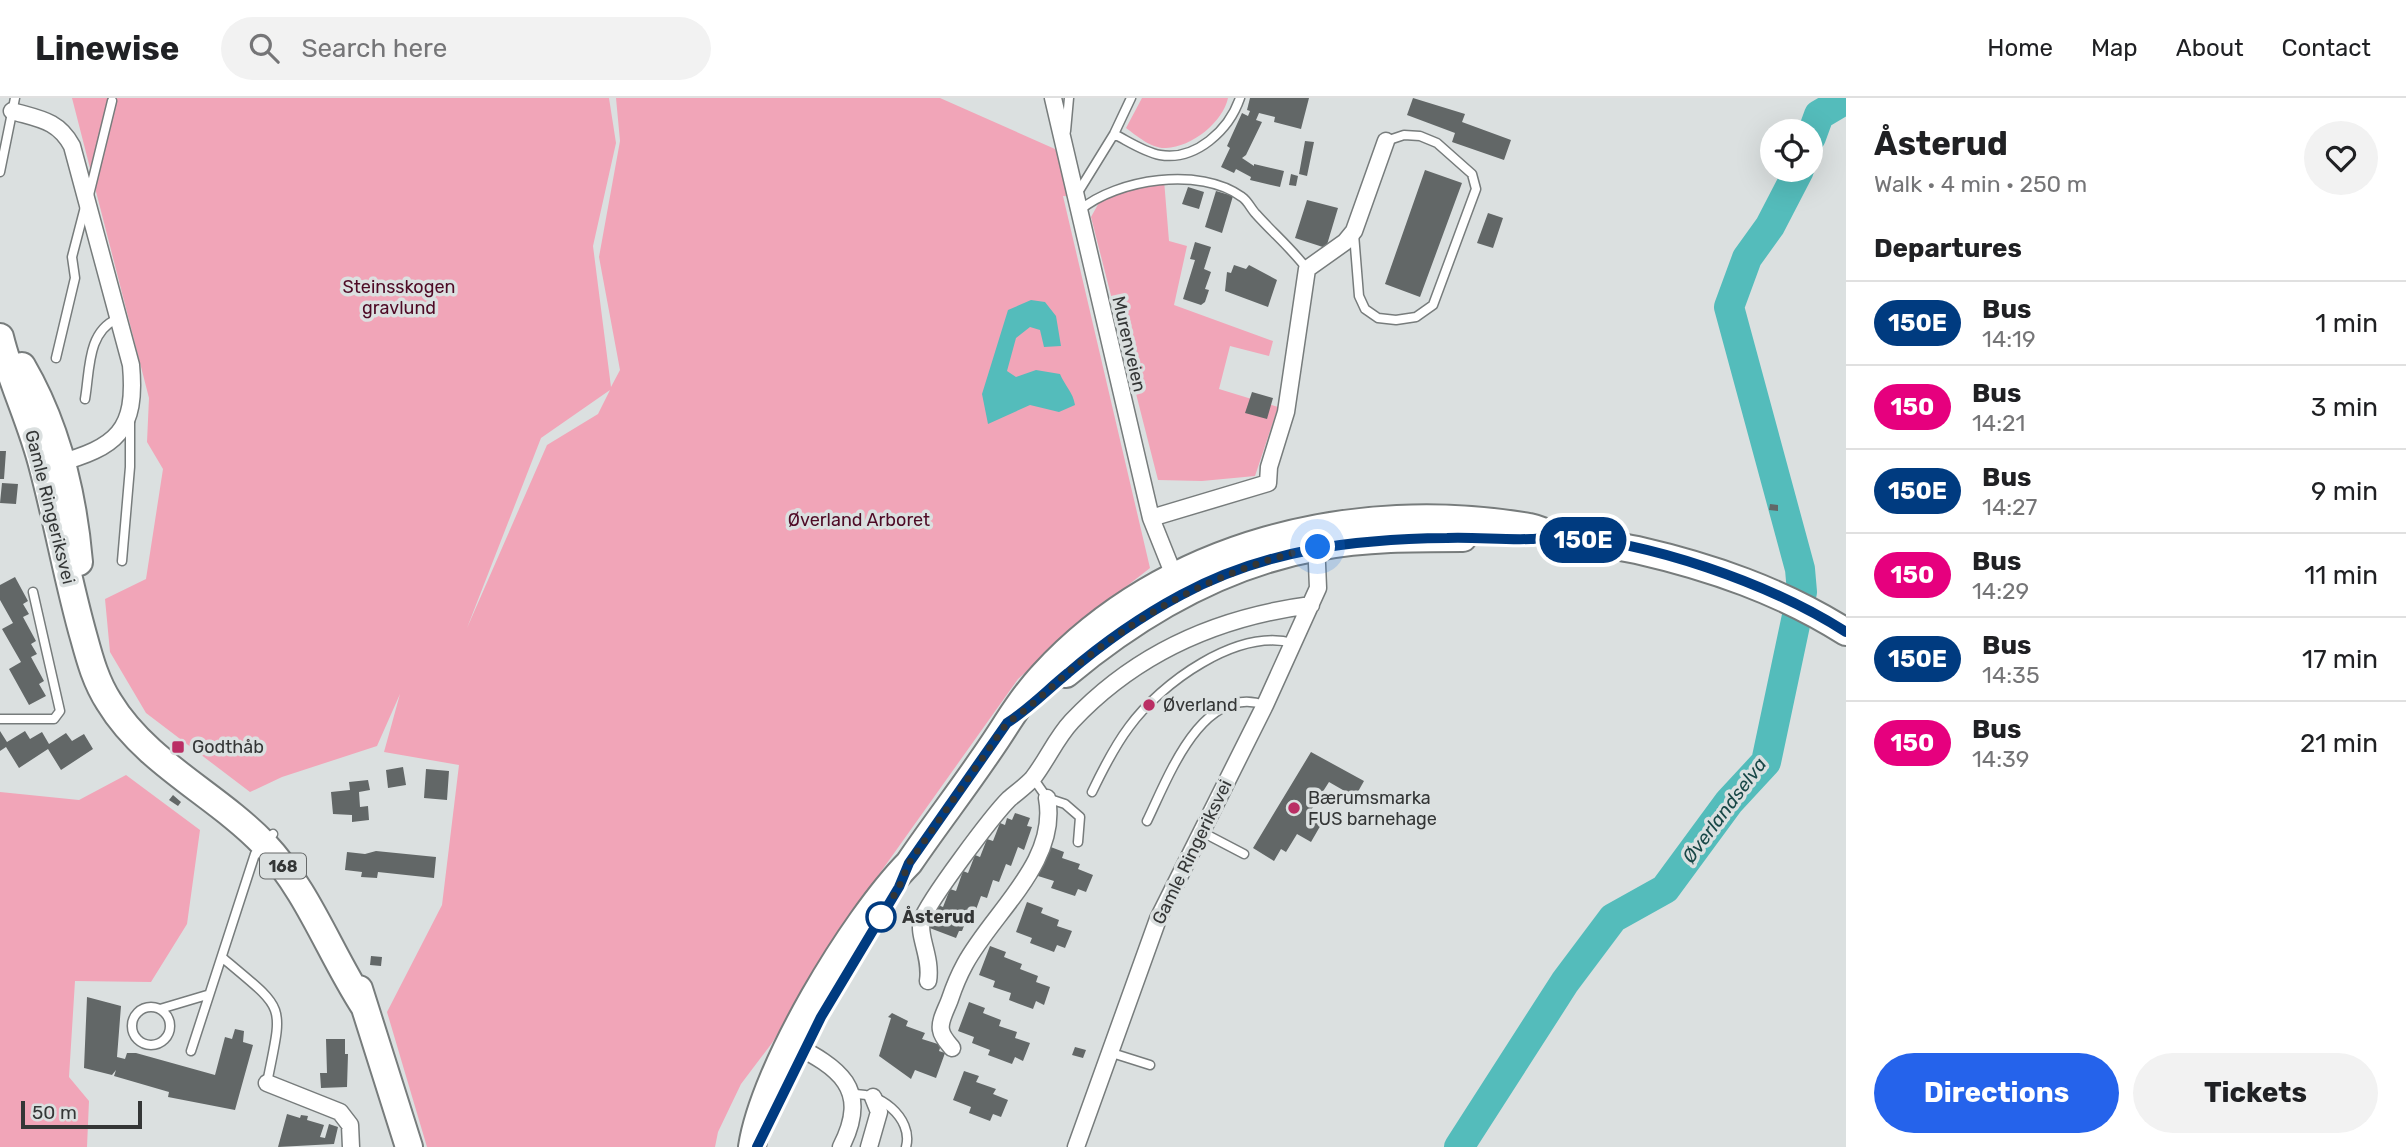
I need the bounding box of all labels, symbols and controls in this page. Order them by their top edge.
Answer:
search box [221,17,711,80]
text: Linewise [35,29,179,68]
icon: search [245,29,283,67]
text: Search here [301,33,447,64]
text: Home [1987,34,2053,62]
text: Map [2091,34,2138,62]
text: About [2176,34,2244,62]
text: Contact [2282,34,2371,62]
map controls [1760,119,1823,182]
button: locate [1760,119,1823,182]
button: heart [2304,121,2378,195]
text: Åsterud [1874,124,2008,163]
text: Walk · 4 min · 250 m [1874,170,2087,198]
text: Departures [1874,233,2022,264]
park label: Steinsskogen gravlund [343,276,455,319]
street label: Murenveien [1107,294,1151,394]
text: Bus [1982,294,2031,325]
text: 1 min [2315,308,2378,339]
text: 150E [1888,309,1947,337]
text: 14:19 [1982,325,2036,353]
text: Bus [1972,378,2021,409]
text: 3 min [2311,392,2378,423]
text: 150 [1891,393,1934,421]
text: 14:21 [1972,409,2025,437]
street label: Gamle Ringeriksvei [20,428,80,586]
text: Bus [1982,462,2031,493]
text: 9 min [2311,476,2378,507]
text: 150E [1888,477,1947,505]
text: 14:27 [1982,493,2037,521]
park label: Øverland Arboret [788,509,930,531]
line badge: 150E [1534,517,1632,563]
text: 150E [1553,526,1613,554]
your location [1300,529,1335,564]
text: Bus [1972,546,2021,577]
text: 11 min [2304,560,2378,591]
text: 150 [1891,561,1934,589]
text: 14:29 [1972,577,2029,605]
text: Bus [1982,630,2031,661]
text: 17 min [2302,644,2378,675]
text: 150E [1888,645,1947,673]
text: 14:35 [1982,661,2040,689]
place label: Øverland [1163,694,1238,716]
marker: Øverland [1141,697,1157,713]
text: Bus [1972,714,2021,745]
text: 21 min [2300,728,2378,759]
text: 150 [1891,729,1934,757]
place label: Godthåb [192,736,264,758]
marker: Godthåb [170,739,186,755]
text: 14:39 [1972,745,2029,773]
water label: Øverlandselva [1677,753,1771,868]
street label: Gamle Ringeriksvei [1147,776,1237,928]
place label: Bærumsmarka FUS barnehage [1308,787,1437,830]
marker: Bærumsmarka FUS barnehage [1286,800,1302,816]
road number: 168 [260,853,306,878]
marker: Åsterud [866,902,896,932]
place label: Åsterud [902,905,975,928]
button: Directions [1874,1053,2119,1133]
button: Tickets [2133,1053,2378,1133]
scale bar [21,1098,142,1130]
text: 50 m [32,1101,77,1124]

